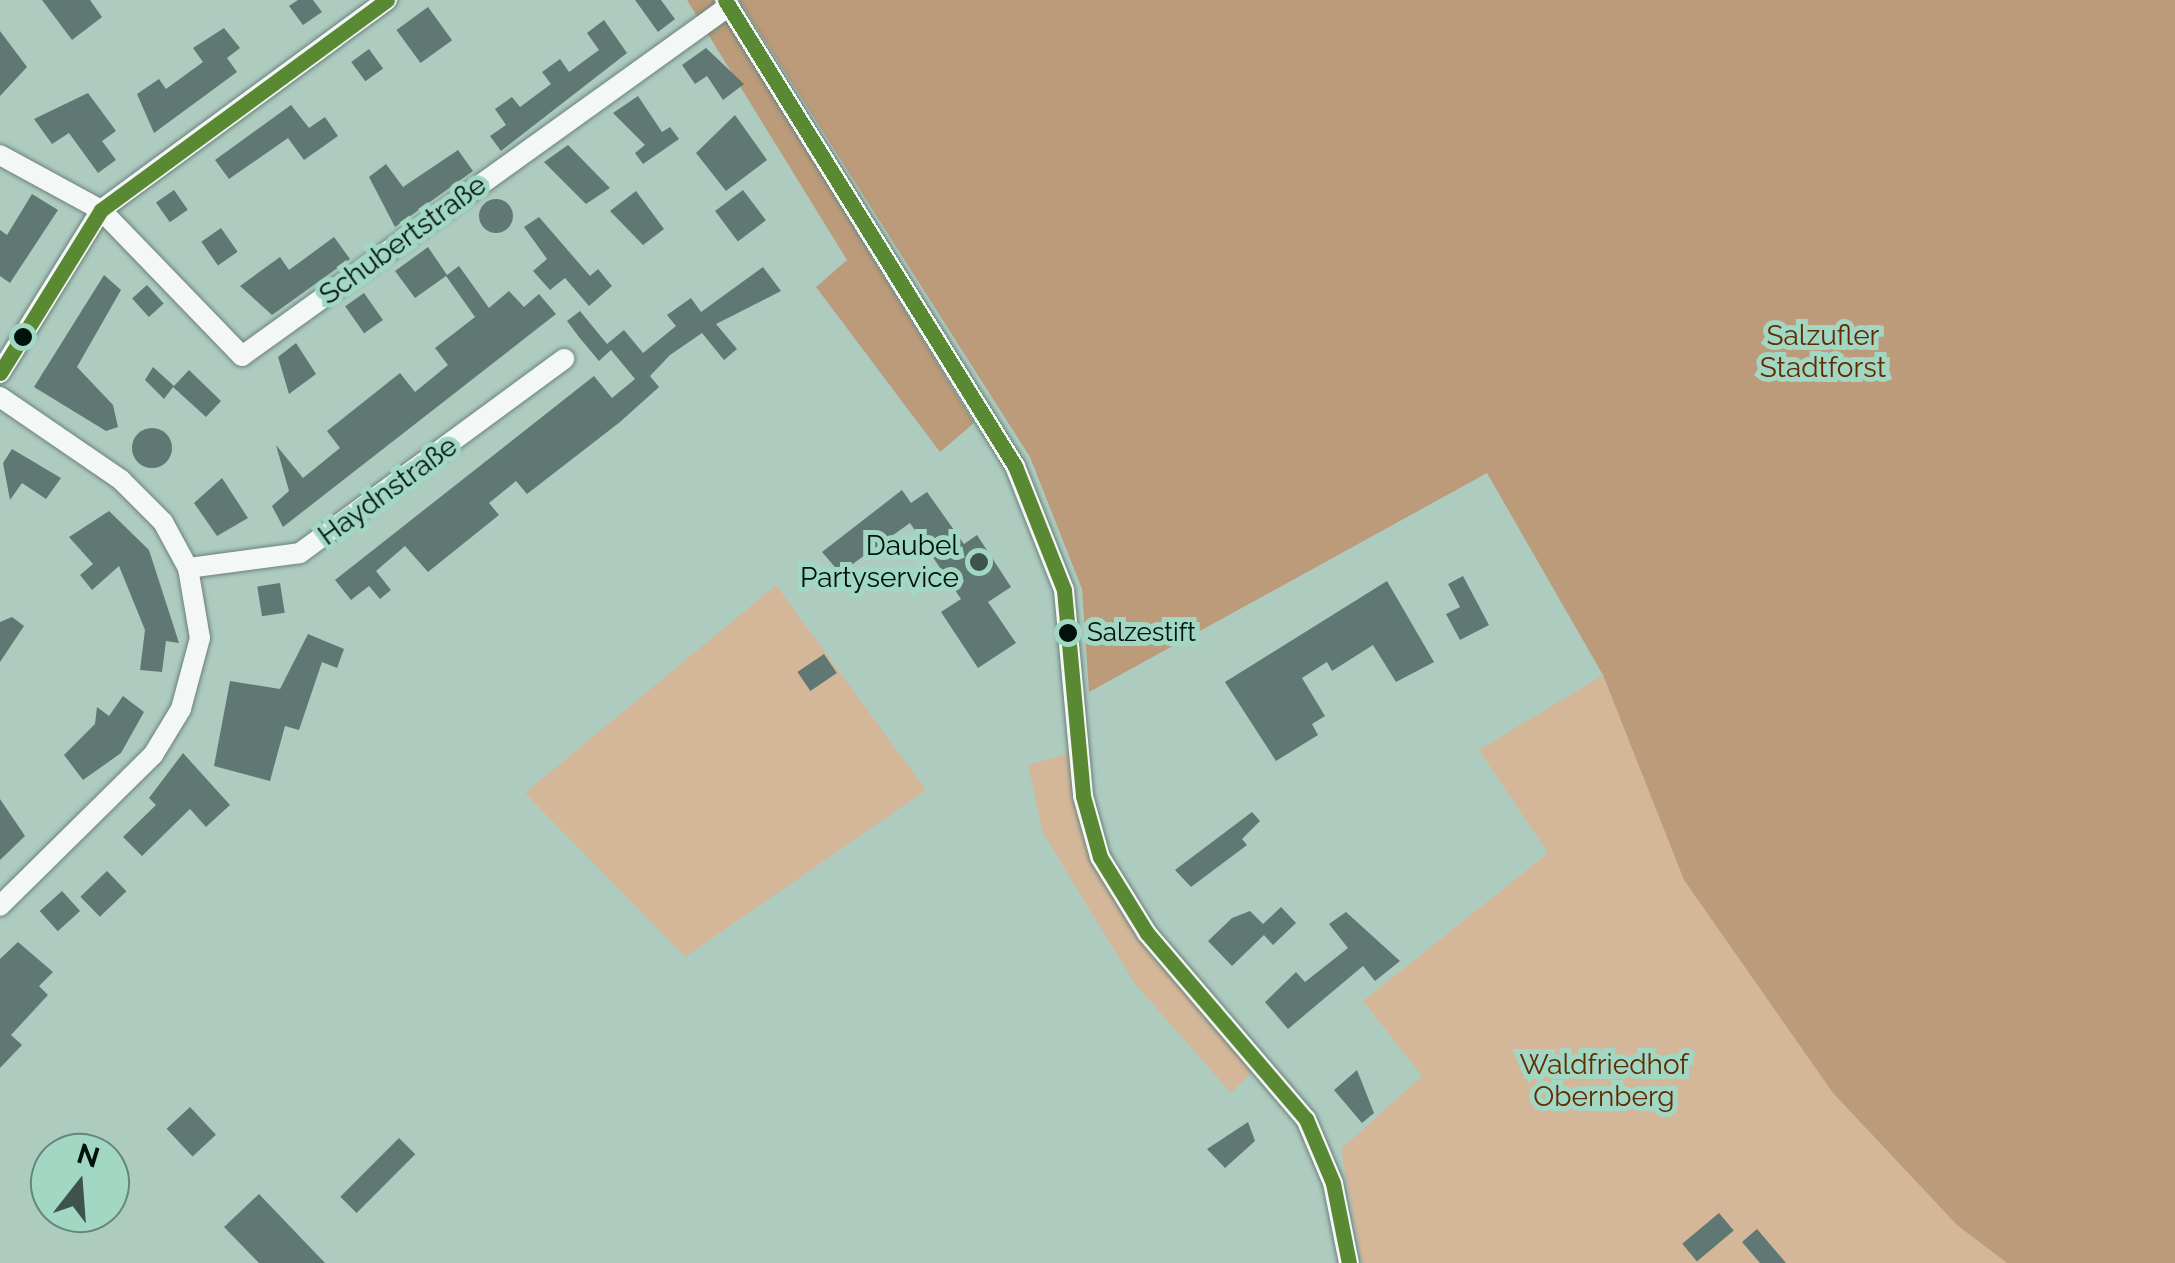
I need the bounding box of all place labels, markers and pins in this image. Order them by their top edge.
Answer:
unlabelled marker [13,327,33,347]
place label: Daubel Partyservice [800,529,959,595]
marker: Daubel Partyservice [968,551,990,573]
place label: Salzestift [1087,617,1196,649]
marker: Salzestift [1058,623,1078,643]

